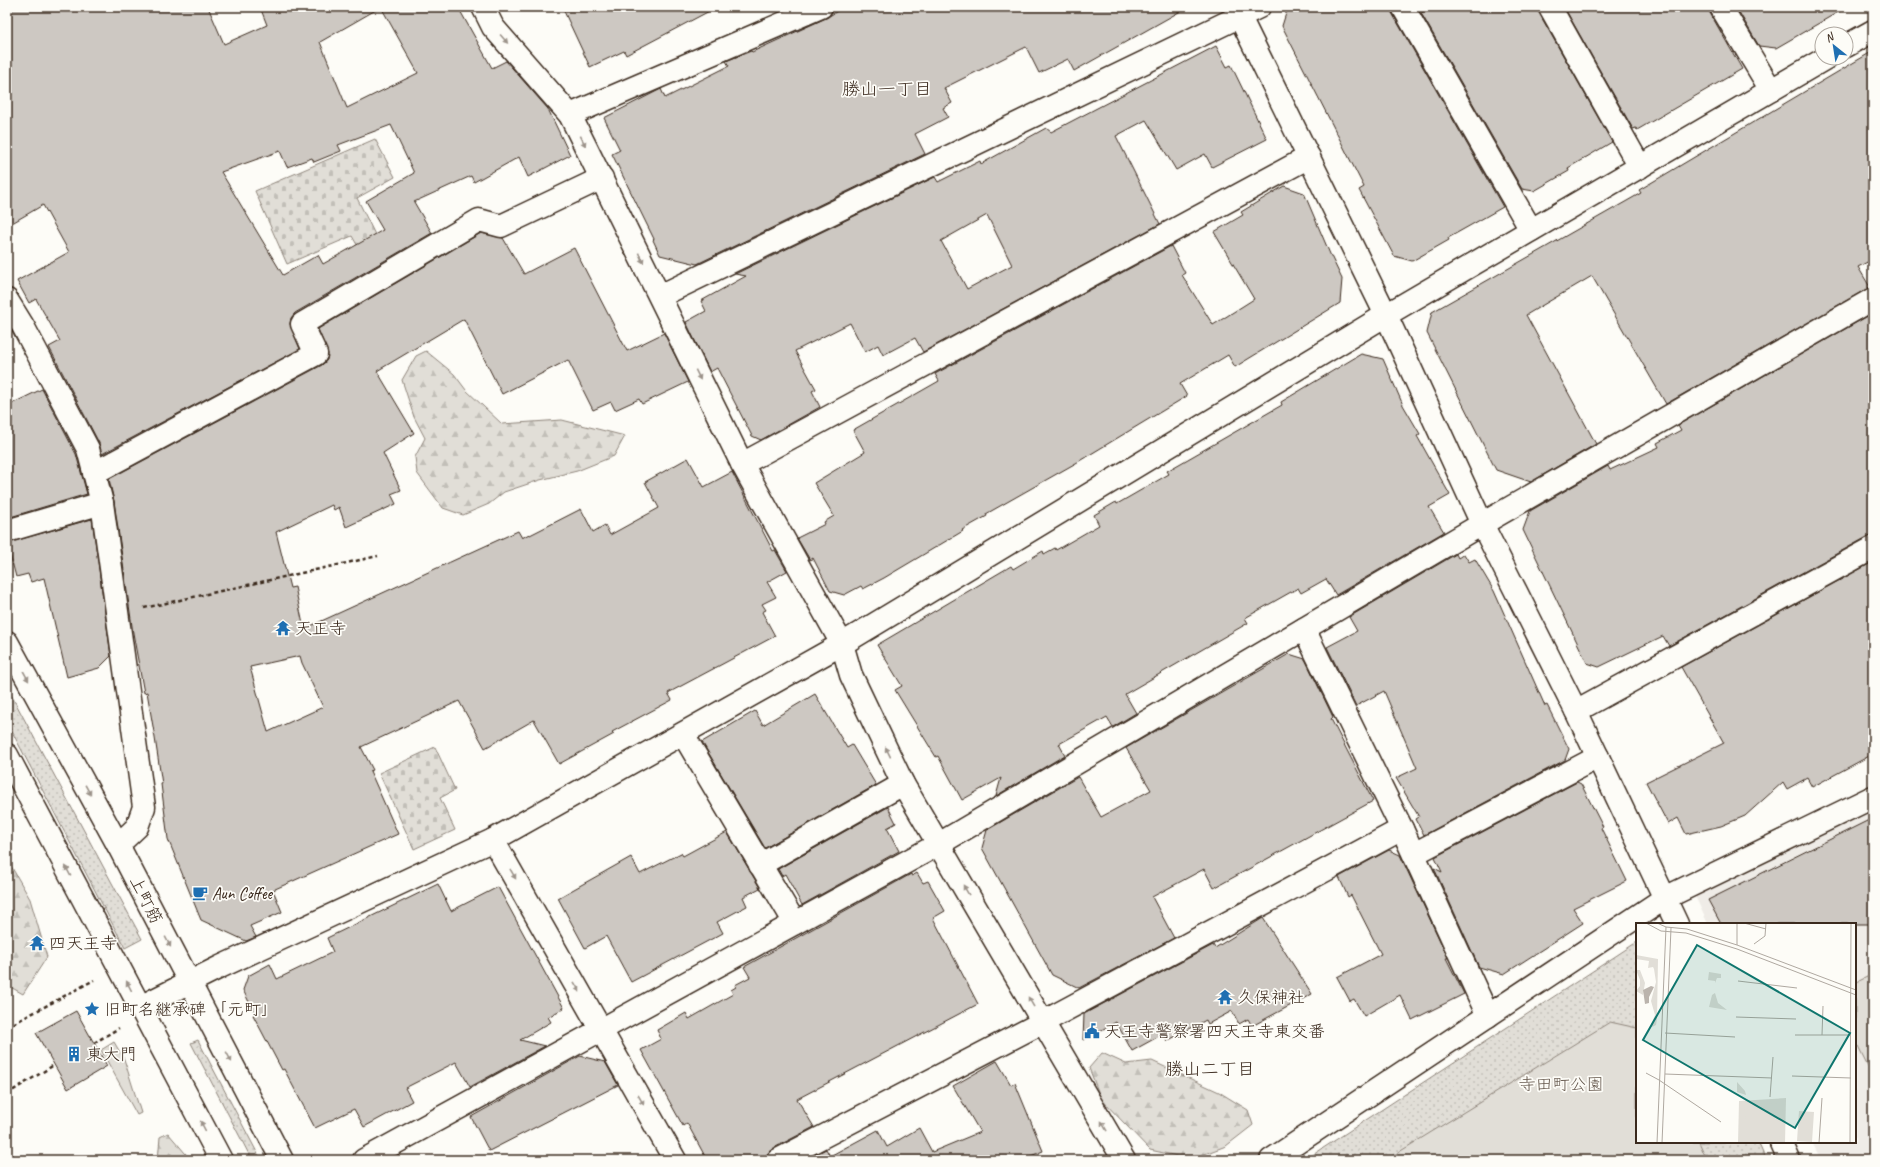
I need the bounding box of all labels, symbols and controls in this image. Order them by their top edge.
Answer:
north arrow [1814,26,1854,66]
text: N [1823,28,1837,45]
one-way arrow [500,34,509,45]
district label: 勝山一丁目 [842,78,932,100]
one-way arrow [580,136,586,147]
one-way arrow [638,252,644,264]
one-way arrow [695,369,701,380]
place label: 天正寺 [295,618,346,639]
temple icon: 天正寺 [274,619,292,637]
one-way arrow [22,670,29,682]
one-way arrow [885,747,891,758]
one-way arrow [85,784,91,796]
one-way arrow [65,865,72,877]
one-way arrow [509,868,516,880]
street label: 上町筋 [125,873,167,927]
place label: Aun Coffee [212,883,273,904]
cafe icon: Aun Coffee [191,884,209,902]
one-way arrow [962,884,969,896]
inset map [1636,923,1856,1143]
place label: 四天王寺 [49,933,117,954]
temple icon: 四天王寺 [28,934,46,952]
one-way arrow [165,937,171,948]
one-way arrow [126,980,132,992]
one-way arrow [573,981,580,993]
place label: 久保神社 [1237,987,1305,1008]
temple icon: 久保神社 [1216,988,1234,1006]
one-way arrow [1028,996,1035,1008]
place label: 旧町名継承碑 「元町」 [104,999,278,1020]
place icon: 旧町名継承碑 「元町」 [83,1000,101,1018]
place label: 天王寺警察署四天王寺東交番 [1104,1021,1325,1042]
public building icon: 天王寺警察署四天王寺東交番 [1083,1022,1101,1040]
place label: 東大門 [86,1044,137,1065]
building icon: 東大門 [65,1045,83,1063]
one-way arrow [226,1051,232,1063]
district label: 勝山二丁目 [1165,1058,1255,1080]
park label: 寺田町公園 [1519,1074,1604,1095]
one-way arrow [638,1094,644,1106]
one-way arrow [200,1120,206,1131]
one-way arrow [1101,1120,1108,1132]

